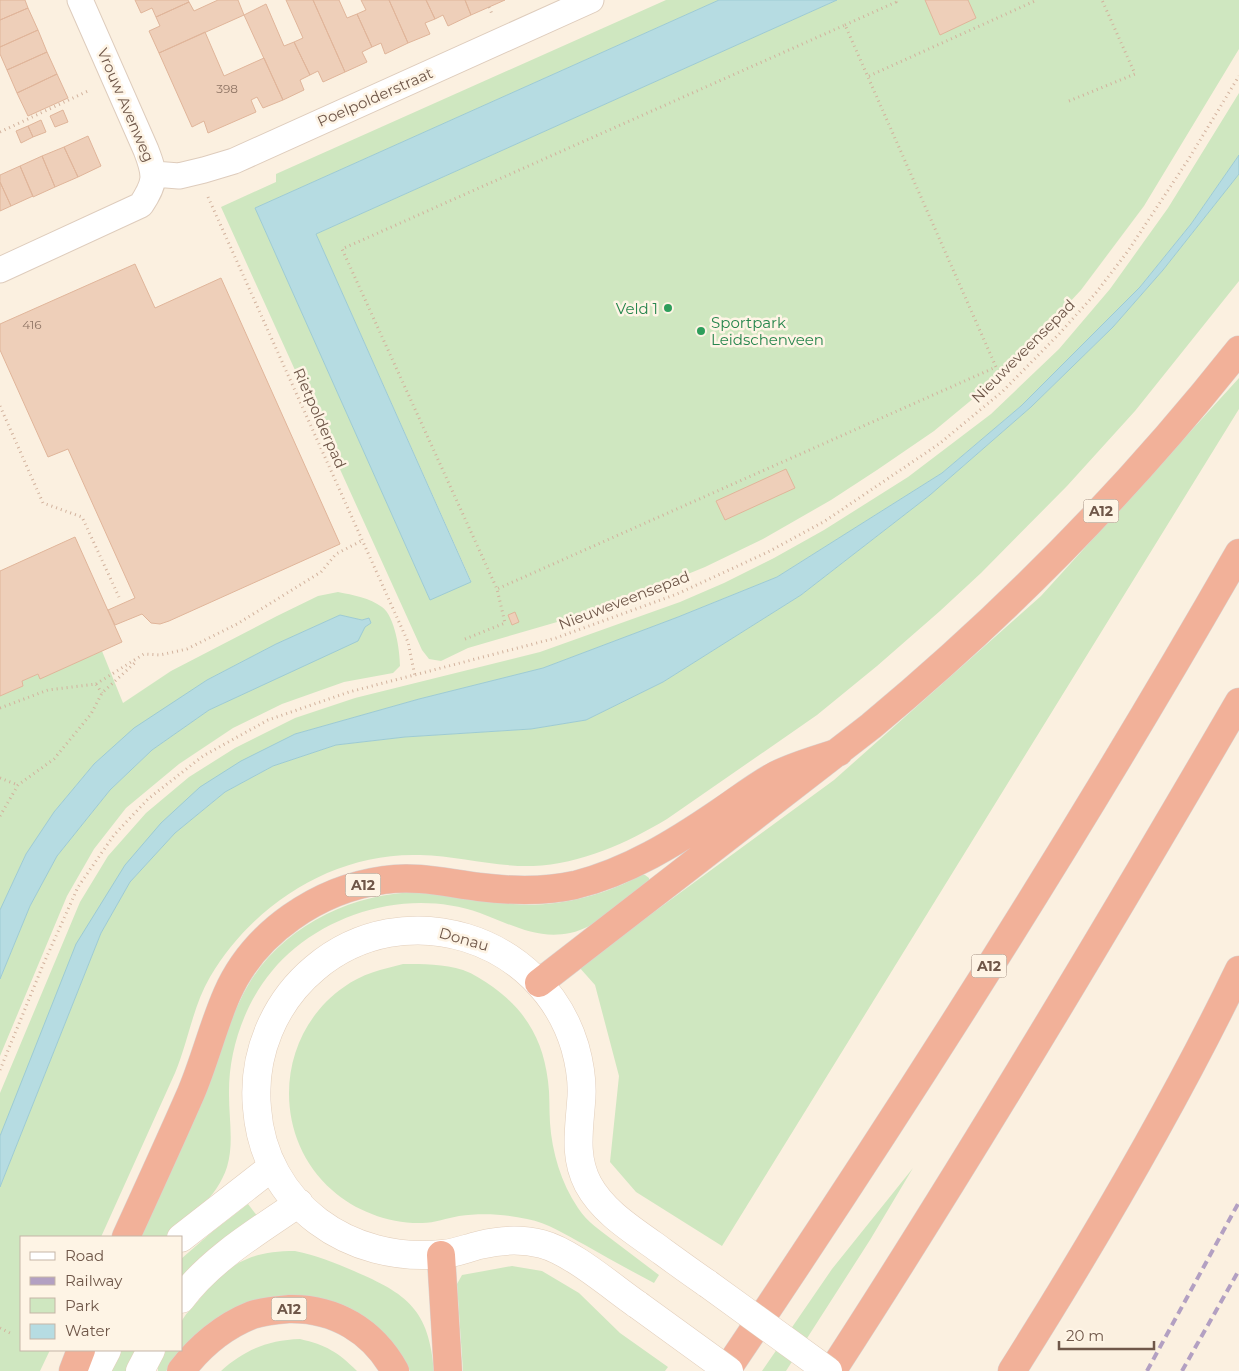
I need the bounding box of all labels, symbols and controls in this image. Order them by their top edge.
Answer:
street label: Vrouw Avenweg [93,45,159,165]
street label: Poelpolderstraat [314,63,436,131]
house number: 398 [216,81,238,96]
street label: Nieuweveensepad [967,295,1079,407]
place label: Veld 1 [616,299,658,318]
marker: Veld 1 [662,302,674,314]
place label: Sportpark Leidschenveen [711,313,824,349]
house number: 416 [22,317,42,332]
marker: Sportpark Leidschenveen [695,325,707,337]
street label: Rietpolderpad [289,365,351,471]
road number: A12 [1084,500,1118,522]
street label: Nieuweveensepad [556,566,692,634]
road number: A12 [346,874,380,896]
street label: Donau [437,923,491,955]
road number: A12 [972,954,1006,978]
legend [20,1236,182,1351]
text: Road [65,1246,104,1265]
text: Railway [65,1271,123,1290]
text: Park [65,1296,99,1315]
road number: A12 [272,1298,306,1320]
scale bar [1059,1318,1154,1350]
text: Water [65,1321,111,1340]
text: 20 m [1066,1326,1104,1345]

